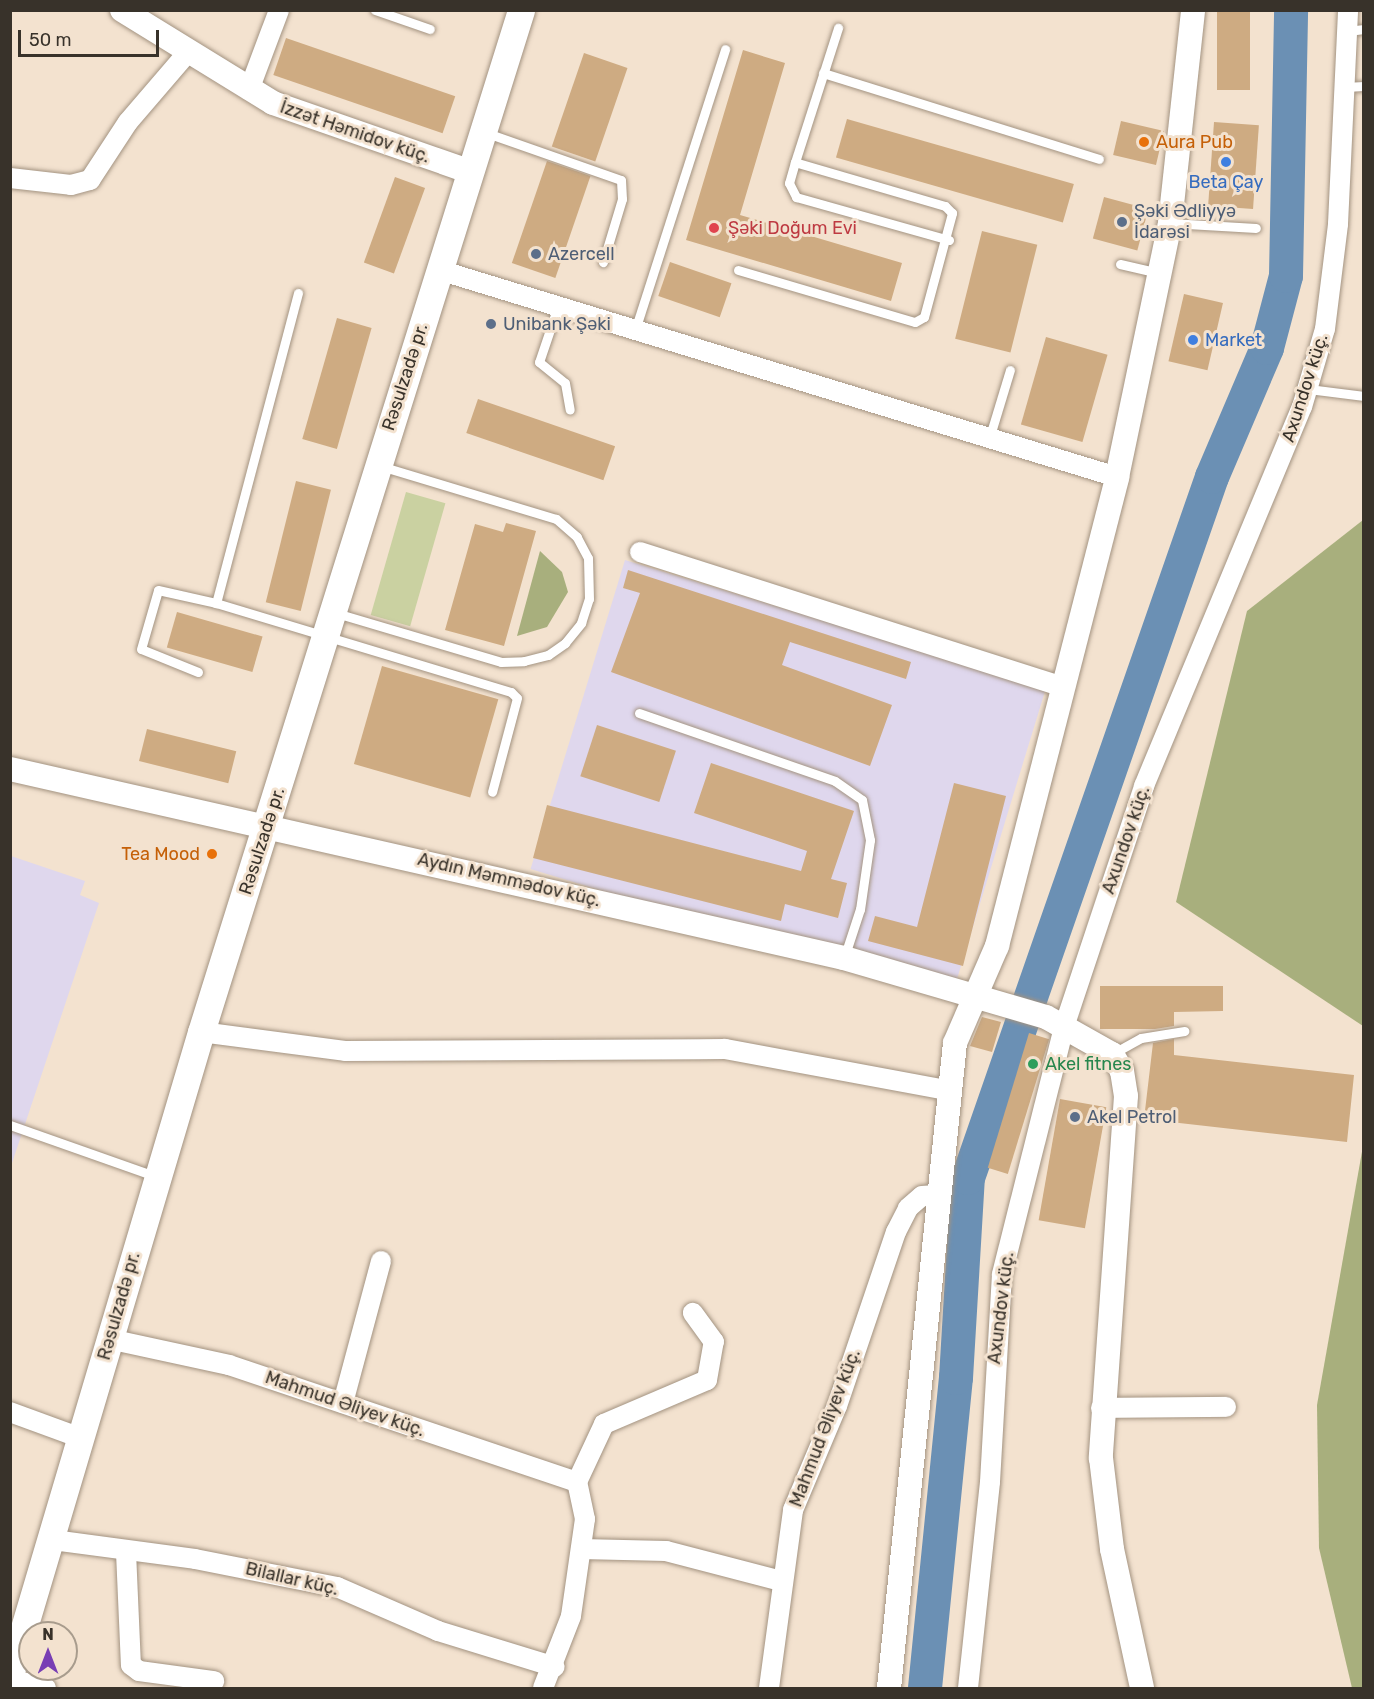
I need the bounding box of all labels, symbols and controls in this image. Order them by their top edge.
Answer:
scale bar [21,18,162,56]
text: 50 m [29,29,72,51]
street label: İzzət Həmidov küç. [277,96,433,168]
place label: Aura Pub [1156,131,1233,153]
marker: Aura Pub [1137,135,1151,149]
marker: Beta Çay [1219,155,1233,169]
place label: Beta Çay [1188,171,1264,193]
place label: Şəki Ədliyyə İdarəsi [1134,201,1236,244]
marker: Şəki Ədliyyə İdarəsi [1115,215,1129,229]
place label: Şəki Doğum Evi [728,217,857,239]
marker: Şəki Doğum Evi [705,219,723,237]
place label: Azercell [548,243,615,265]
marker: Azercell [529,247,543,261]
place label: Unibank Şəki [503,313,611,335]
marker: Unibank Şəki [484,317,498,331]
street label: Rəsulzadə pr. [377,321,433,433]
place label: Market [1205,329,1262,351]
street label: Axundov küç. [1277,331,1333,445]
marker: Market [1186,333,1200,347]
street label: Axundov küç. [1097,783,1155,897]
street label: Rəsulzadə pr. [234,785,290,897]
place label: Tea Mood [121,843,200,865]
marker: Tea Mood [205,847,219,861]
street label: Aydın Məmmədov küç. [415,848,603,912]
place label: Akel fitnes [1045,1053,1132,1075]
marker: Akel fitnes [1026,1057,1040,1071]
place label: Akel Petrol [1087,1106,1177,1128]
marker: Akel Petrol [1068,1110,1082,1124]
street label: Rəsulzadə pr. [93,1249,145,1363]
street label: Axundov küç. [983,1251,1019,1365]
street label: Mahmud Əliyev küç. [785,1346,865,1510]
street label: Mahmud Əliyev küç. [262,1366,428,1442]
street label: Bilallar küç. [243,1558,341,1600]
north arrow [18,1621,78,1681]
text: N [42,1625,54,1644]

